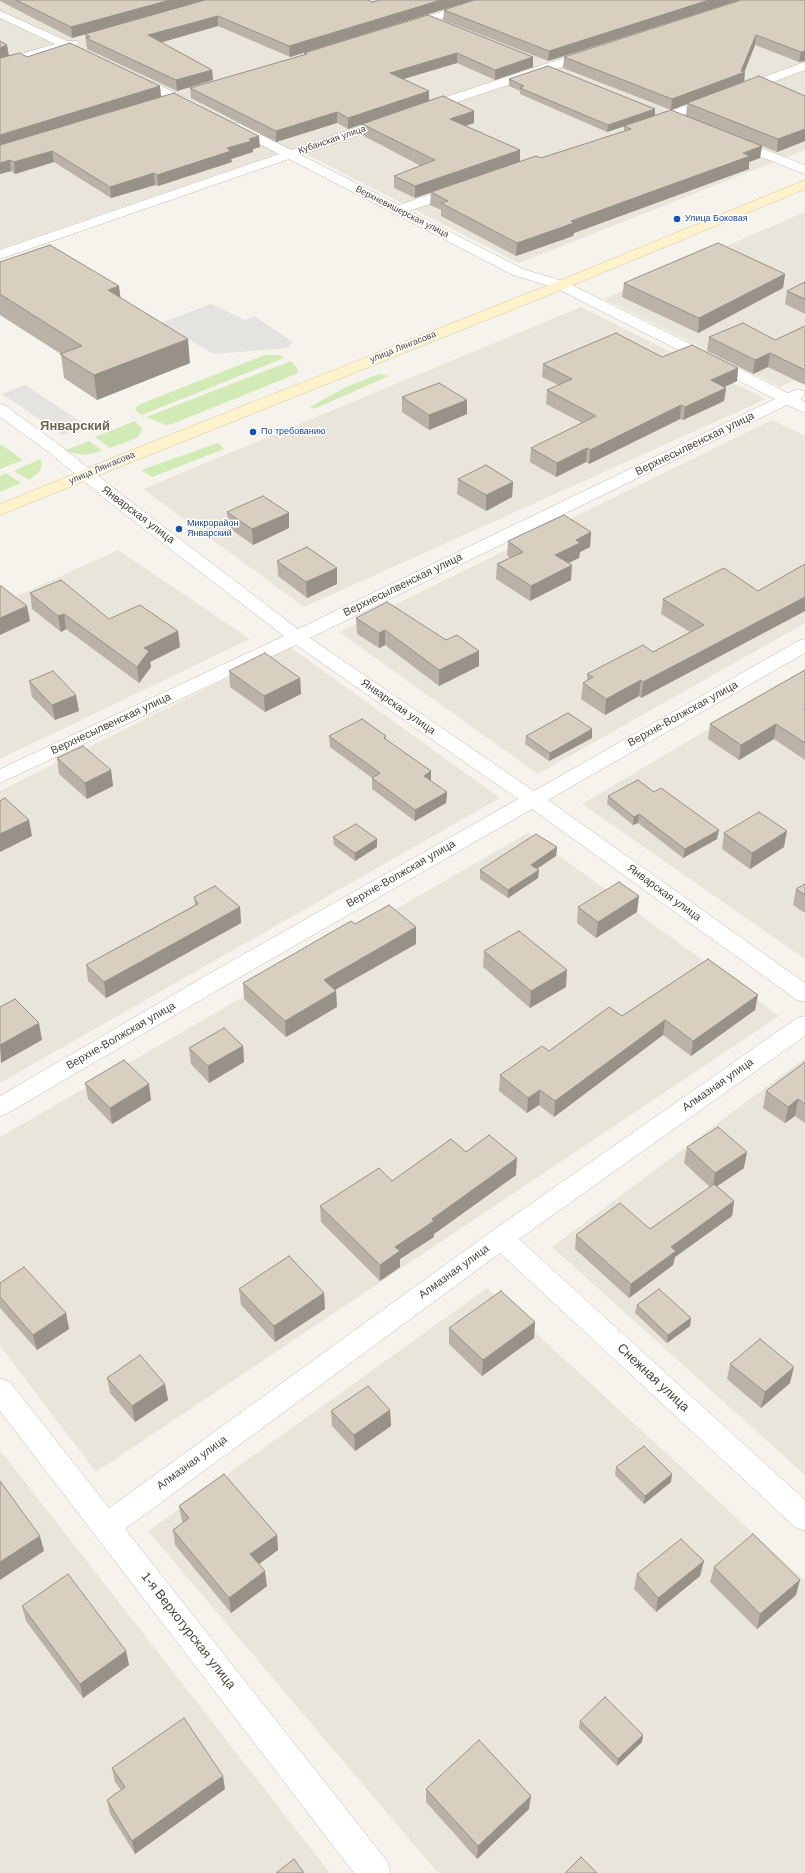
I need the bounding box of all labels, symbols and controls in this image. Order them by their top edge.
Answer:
street label: Кубанская улица [297,123,367,157]
street label: Верхневишерская улица [354,184,450,240]
marker: Улица Боковая [672,214,682,224]
place label: Улица Боковая [685,214,748,224]
street label: улица Лянгасова [368,329,438,365]
street label: Верхнесылвенская улица [633,409,757,479]
district label: Январский [40,418,110,434]
marker: По требованию [248,427,258,437]
place label: По требованию [261,427,326,437]
street label: улица Лянгасова [68,449,136,487]
street label: Январская улица [99,483,177,547]
place label: Микрорайон Январский [187,519,238,540]
marker: Микрорайон Январский [174,524,184,534]
street label: Верхнесылвенская улица [341,550,465,620]
street label: Январская улица [358,676,438,738]
street label: Верхне-Волжская улица [626,678,740,750]
street label: Верхнесылвенская улица [49,690,173,758]
street label: Верхне-Волжская улица [344,837,458,911]
street label: Январская улица [625,862,703,924]
street label: Верхне-Волжская улица [64,999,178,1073]
street label: Алмазная улица [680,1056,756,1114]
street label: Алмазная улица [416,1242,492,1302]
street label: Снежная улица [614,1341,692,1415]
street label: Алмазная улица [154,1433,230,1493]
street label: 1-я Верхотурская улица [137,1569,239,1693]

